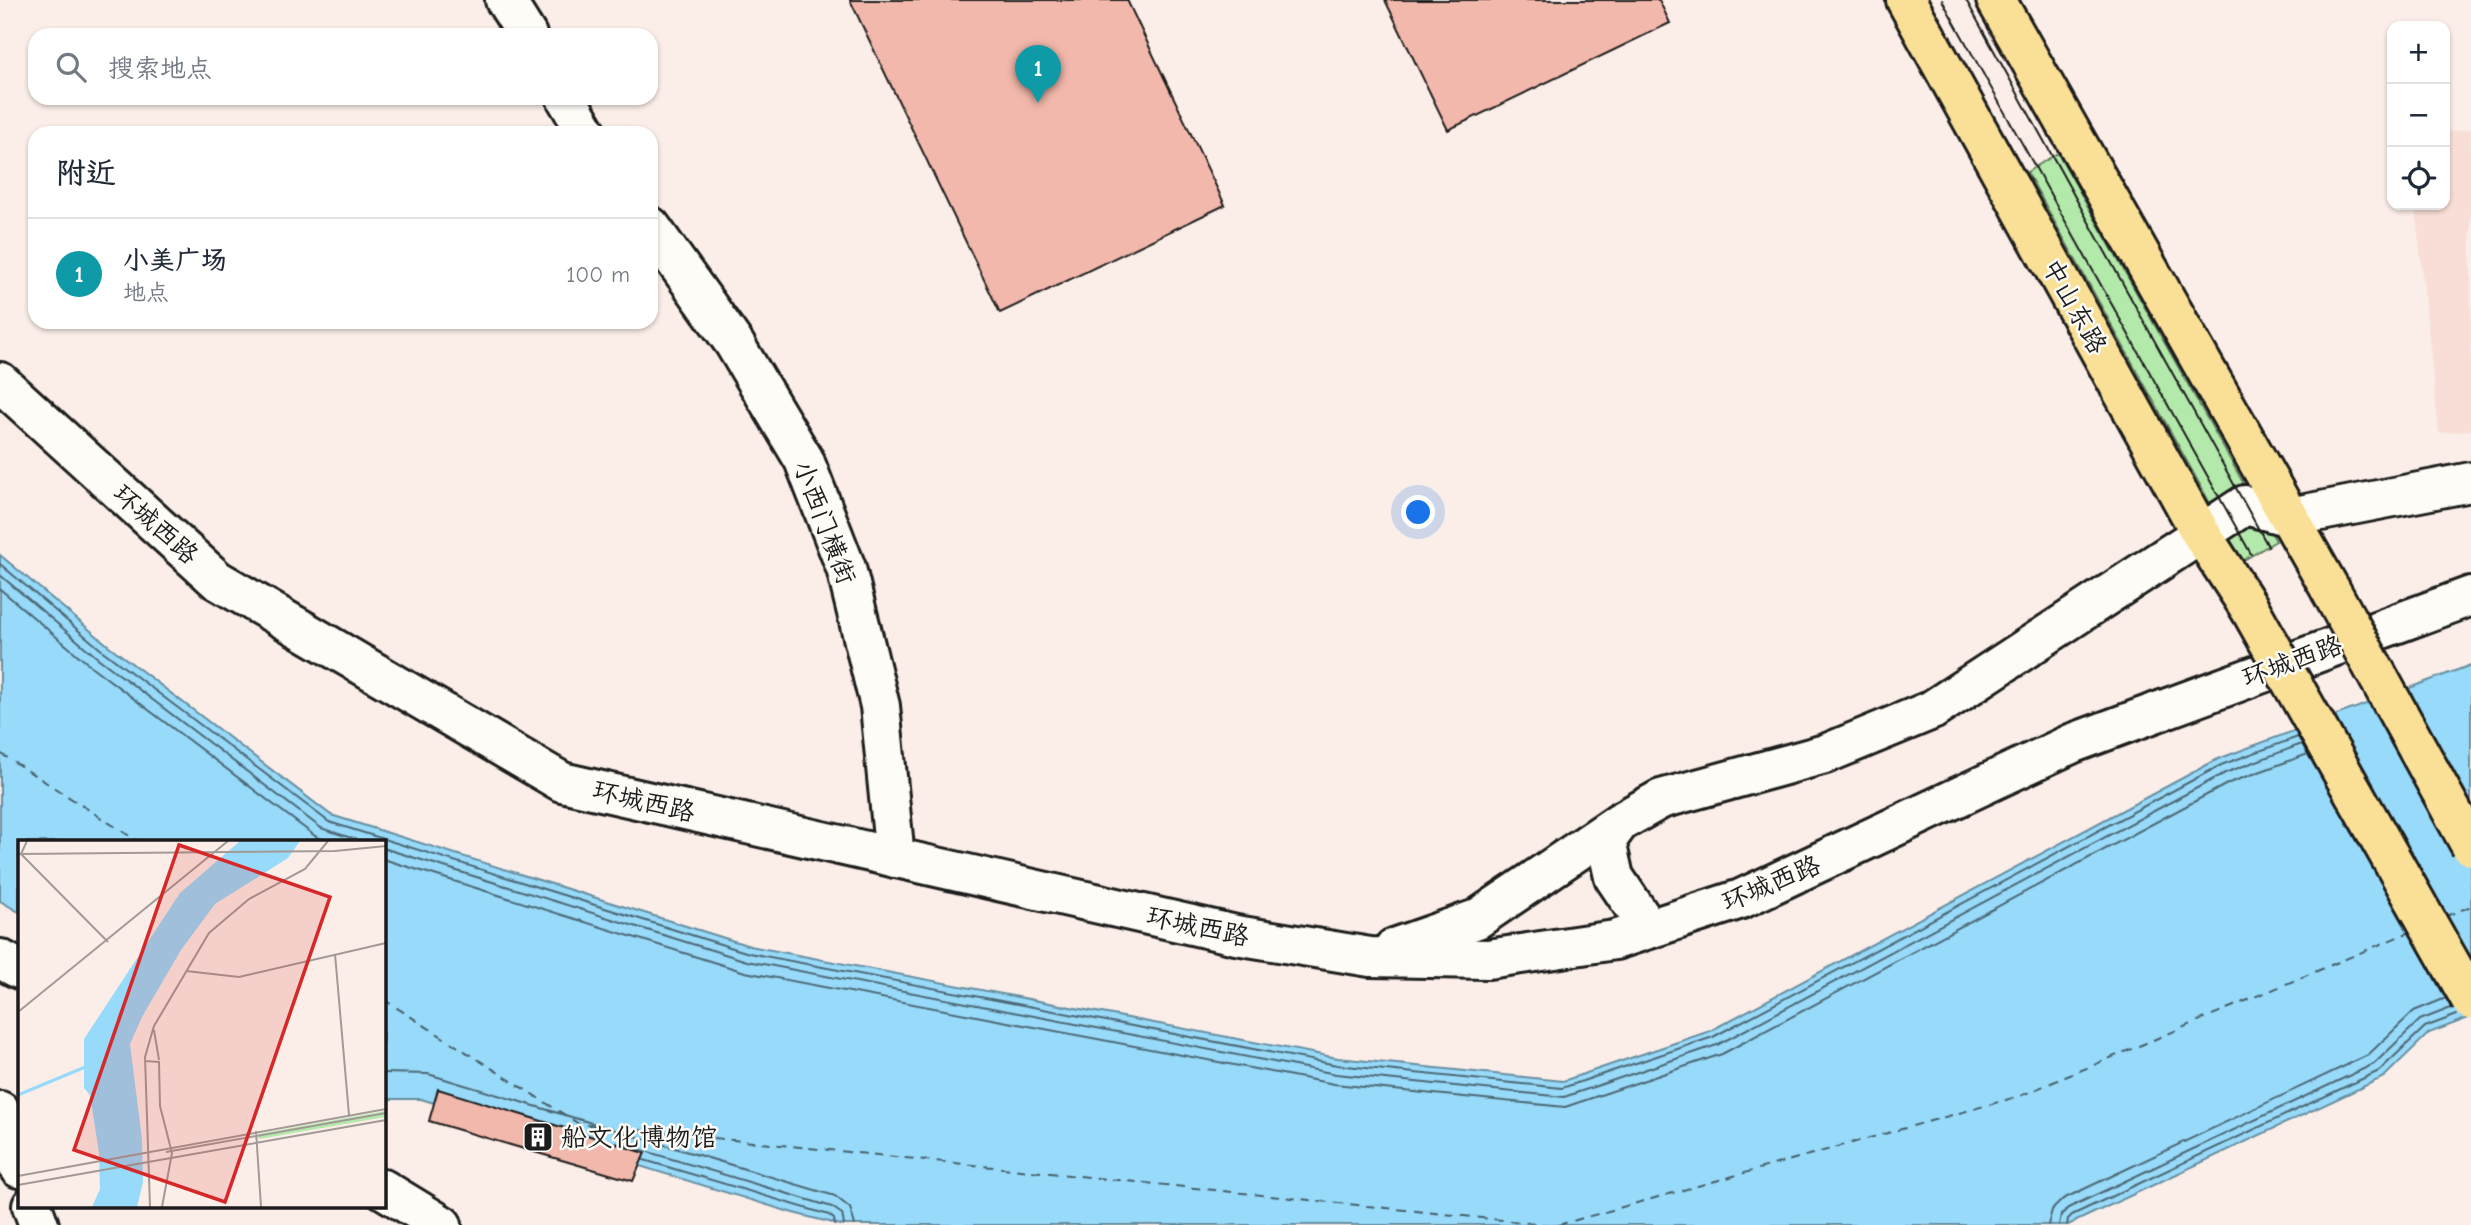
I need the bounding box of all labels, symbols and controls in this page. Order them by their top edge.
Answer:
map controls [2387,21,2450,210]
button: + [2387,21,2450,84]
search box [28,28,658,105]
pin: 1 [1015,45,1061,103]
icon: search [52,48,90,86]
text: 搜索地点 [108,54,212,84]
button: − [2387,84,2450,147]
button: locate [2387,147,2450,210]
text: 附近 [56,156,116,191]
text: 小美广场 [123,246,227,276]
street label: 中山东路 [2036,254,2112,359]
text: 1 [74,261,84,288]
text: 100 m [566,261,630,288]
text: 地点 [123,279,169,306]
street label: 小西门横街 [787,456,861,588]
street label: 环城西路 [107,479,204,571]
your location [1401,495,1435,529]
street label: 环城西路 [2238,630,2346,694]
street label: 环城西路 [590,776,698,828]
inset map [18,840,385,1208]
street label: 环城西路 [1718,850,1825,918]
street label: 环城西路 [1144,901,1252,952]
building icon: 船文化博物馆 [521,1120,555,1154]
place label: 船文化博物馆 [561,1123,717,1153]

